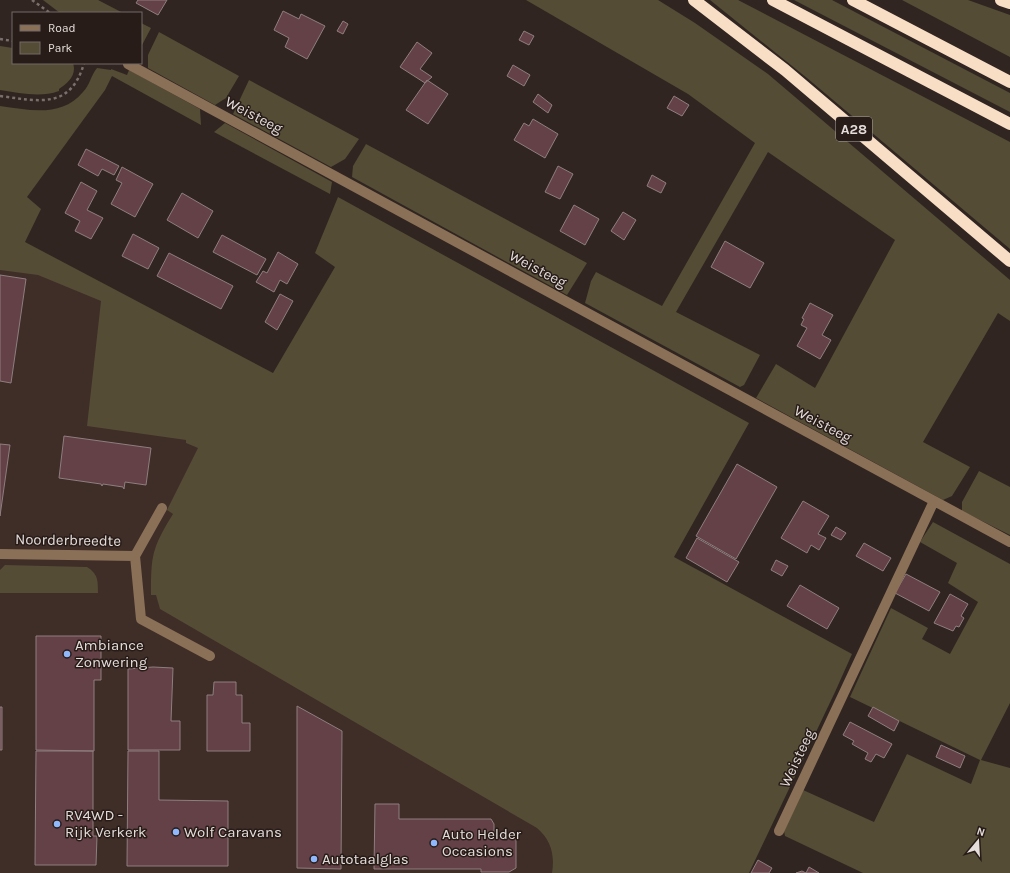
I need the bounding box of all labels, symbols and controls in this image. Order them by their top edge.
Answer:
legend [12,12,142,64]
text: Road [48,21,76,35]
text: Park [48,41,73,55]
street label: Weisteeg [222,92,286,138]
road number: A28 [836,117,872,141]
street label: Weisteeg [506,246,570,292]
street label: Weisteeg [791,401,855,447]
street label: Noorderbreedte [15,530,121,550]
place label: Ambiance Zonwering [75,636,148,671]
marker: Ambiance Zonwering [62,649,72,659]
street label: Weisteeg [776,725,819,790]
place label: RV4WD - Rijk Verkerk [65,806,147,841]
marker: RV4WD - Rijk Verkerk [52,819,62,829]
north arrow [958,821,998,861]
place label: Wolf Caravans [184,823,282,841]
place label: Auto Helder Occasions [442,825,522,860]
text: N [975,825,987,839]
marker: Wolf Caravans [171,827,181,837]
marker: Auto Helder Occasions [429,838,439,848]
place label: Autotaalglas [322,850,409,868]
marker: Autotaalglas [309,854,319,864]

